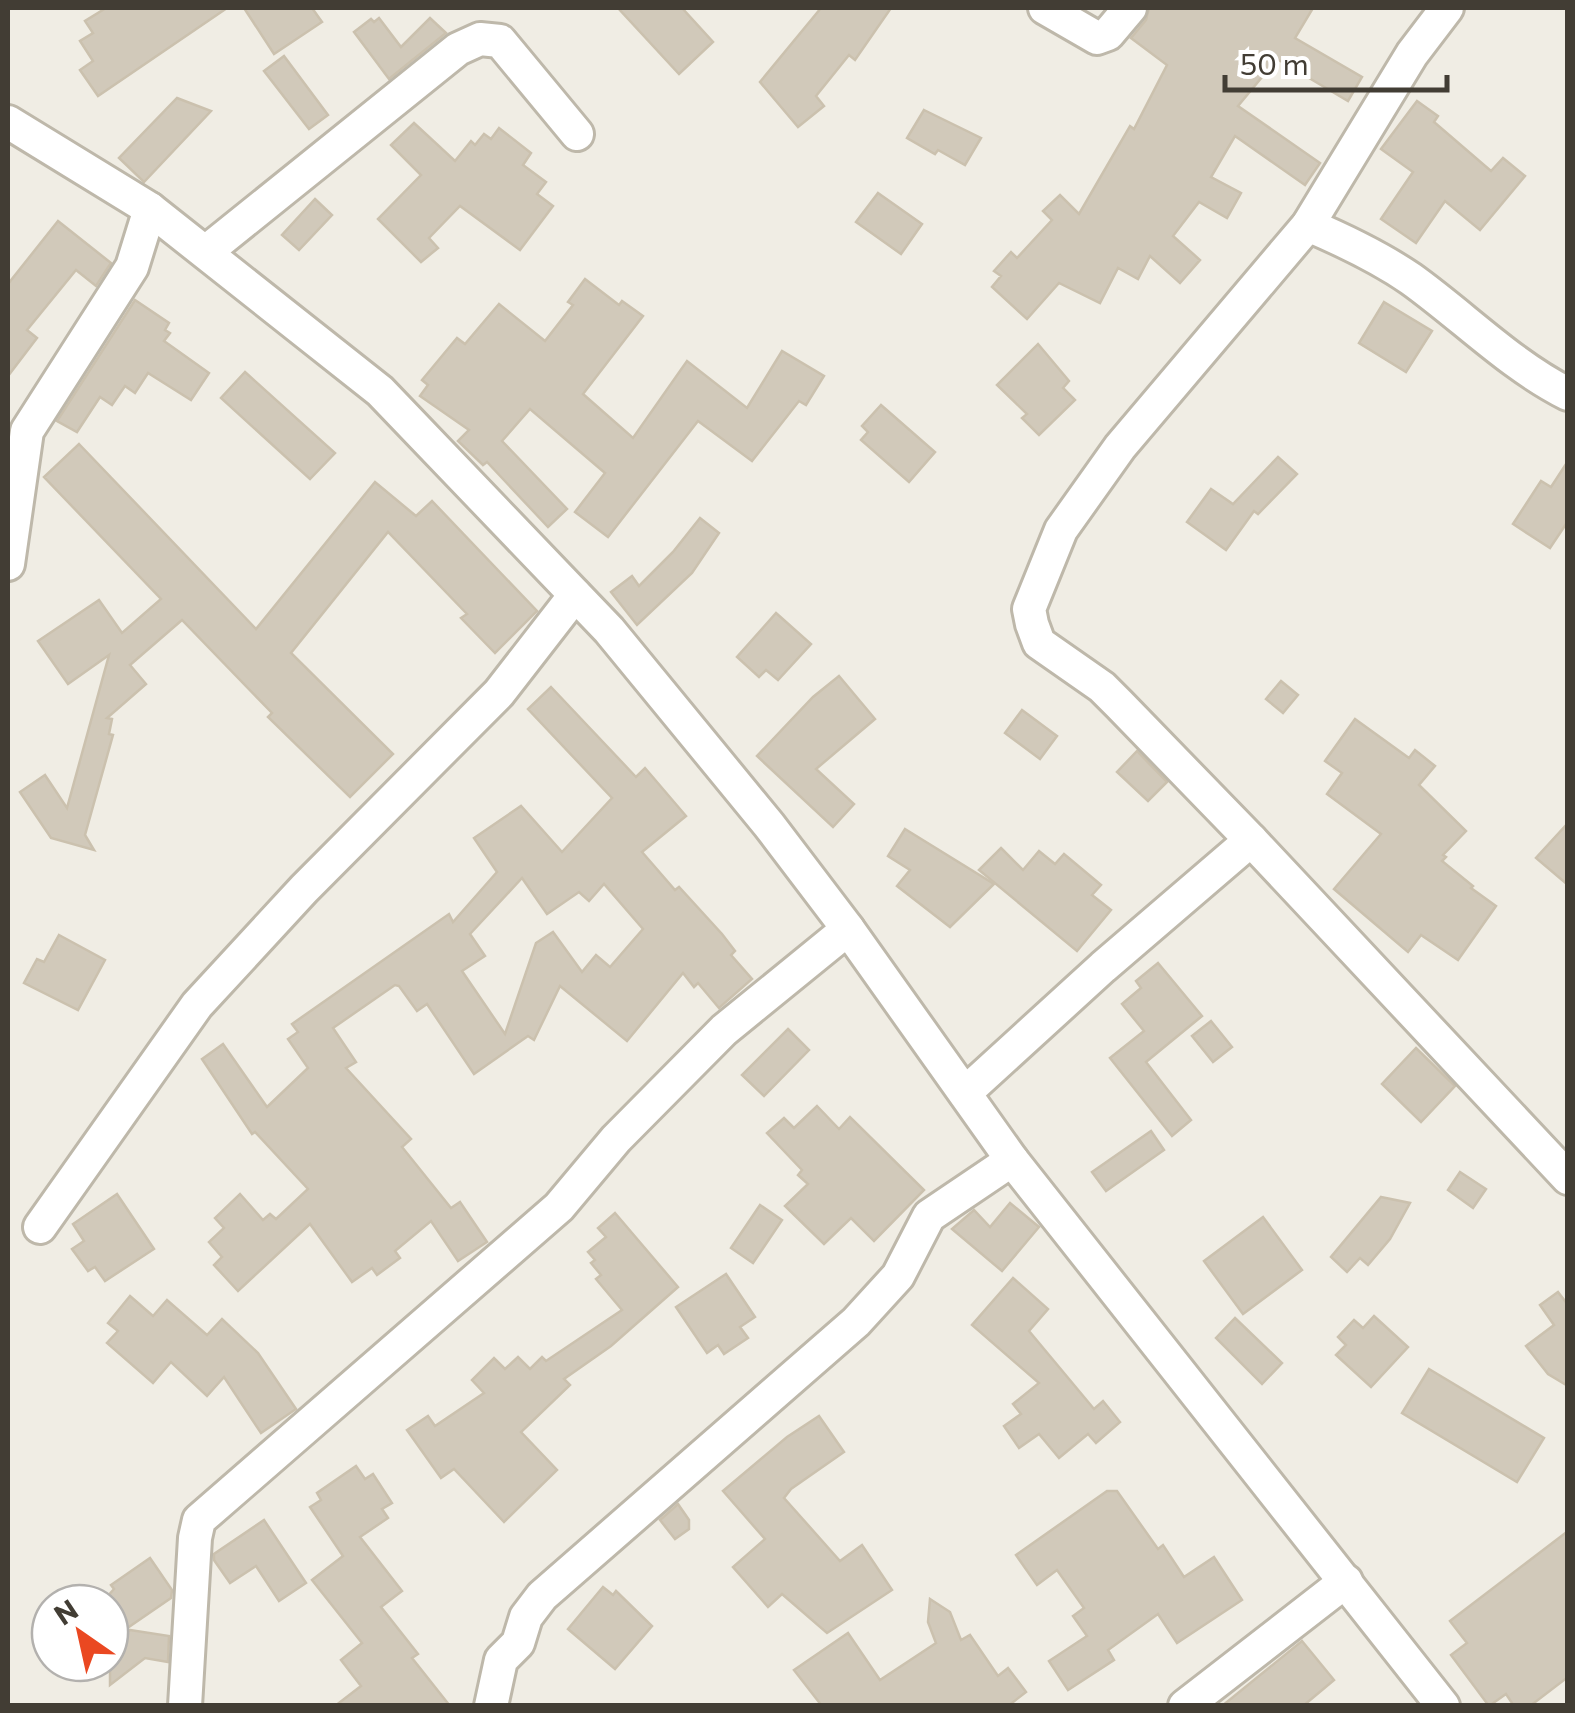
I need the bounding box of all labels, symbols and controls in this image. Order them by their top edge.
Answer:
scale bar [1225,30,1448,92]
text: 50 m [1240,44,1309,81]
north arrow [30,1583,130,1683]
text: N [47,1591,84,1631]

